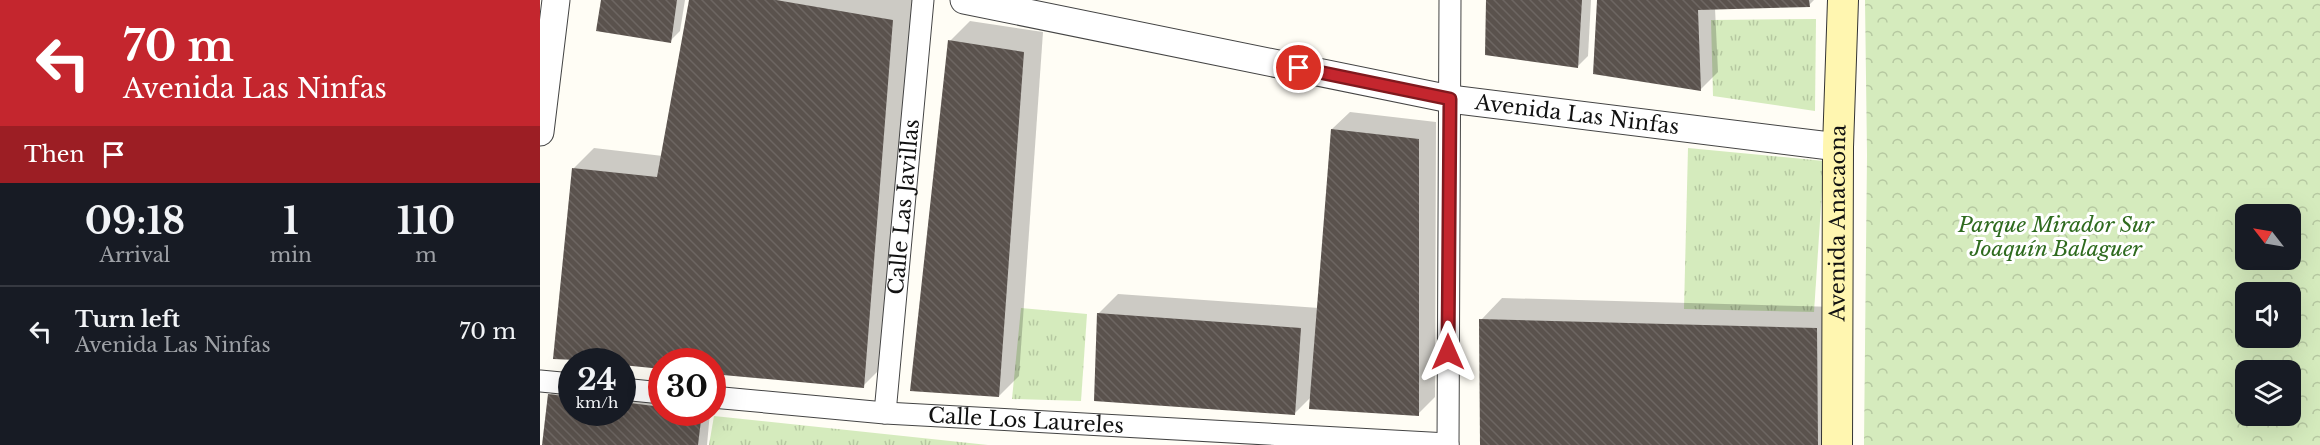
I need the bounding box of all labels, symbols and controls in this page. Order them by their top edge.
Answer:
text: 70 m [123,20,234,72]
icon: left [24,24,102,102]
pin [1273,42,1324,93]
icon: arrive [1282,51,1315,84]
text: Avenida Las Ninfas [123,72,387,105]
street label: Avenida Las Ninfas [1473,89,1681,140]
street label: Calle Las Javillas [883,118,925,296]
street label: Avenida Anacaona [1824,124,1852,323]
icon: arrive [97,138,130,171]
text: Then [24,141,85,168]
text: 09:18 [85,199,185,244]
text: 1 [283,199,299,244]
text: 110 [397,199,455,244]
north arrow [2235,204,2301,270]
map controls [2235,204,2301,426]
park label: Parque Mirador Sur Joaquín Balaguer [1957,212,2155,262]
text: Arrival [99,243,170,267]
text: min [270,243,312,267]
text: m [415,243,437,267]
button: sound [2235,282,2301,348]
text: Turn left [75,306,180,333]
icon: left [24,315,57,348]
text: 70 m [459,318,516,345]
position arrow [1416,320,1480,384]
text: Avenida Las Ninfas [75,333,270,357]
speed limit sign: 30 [648,348,726,426]
button: layers [2235,360,2301,426]
text: 24 [577,361,617,398]
text: km/h [576,393,618,412]
street label: Calle Los Laureles [927,402,1125,439]

